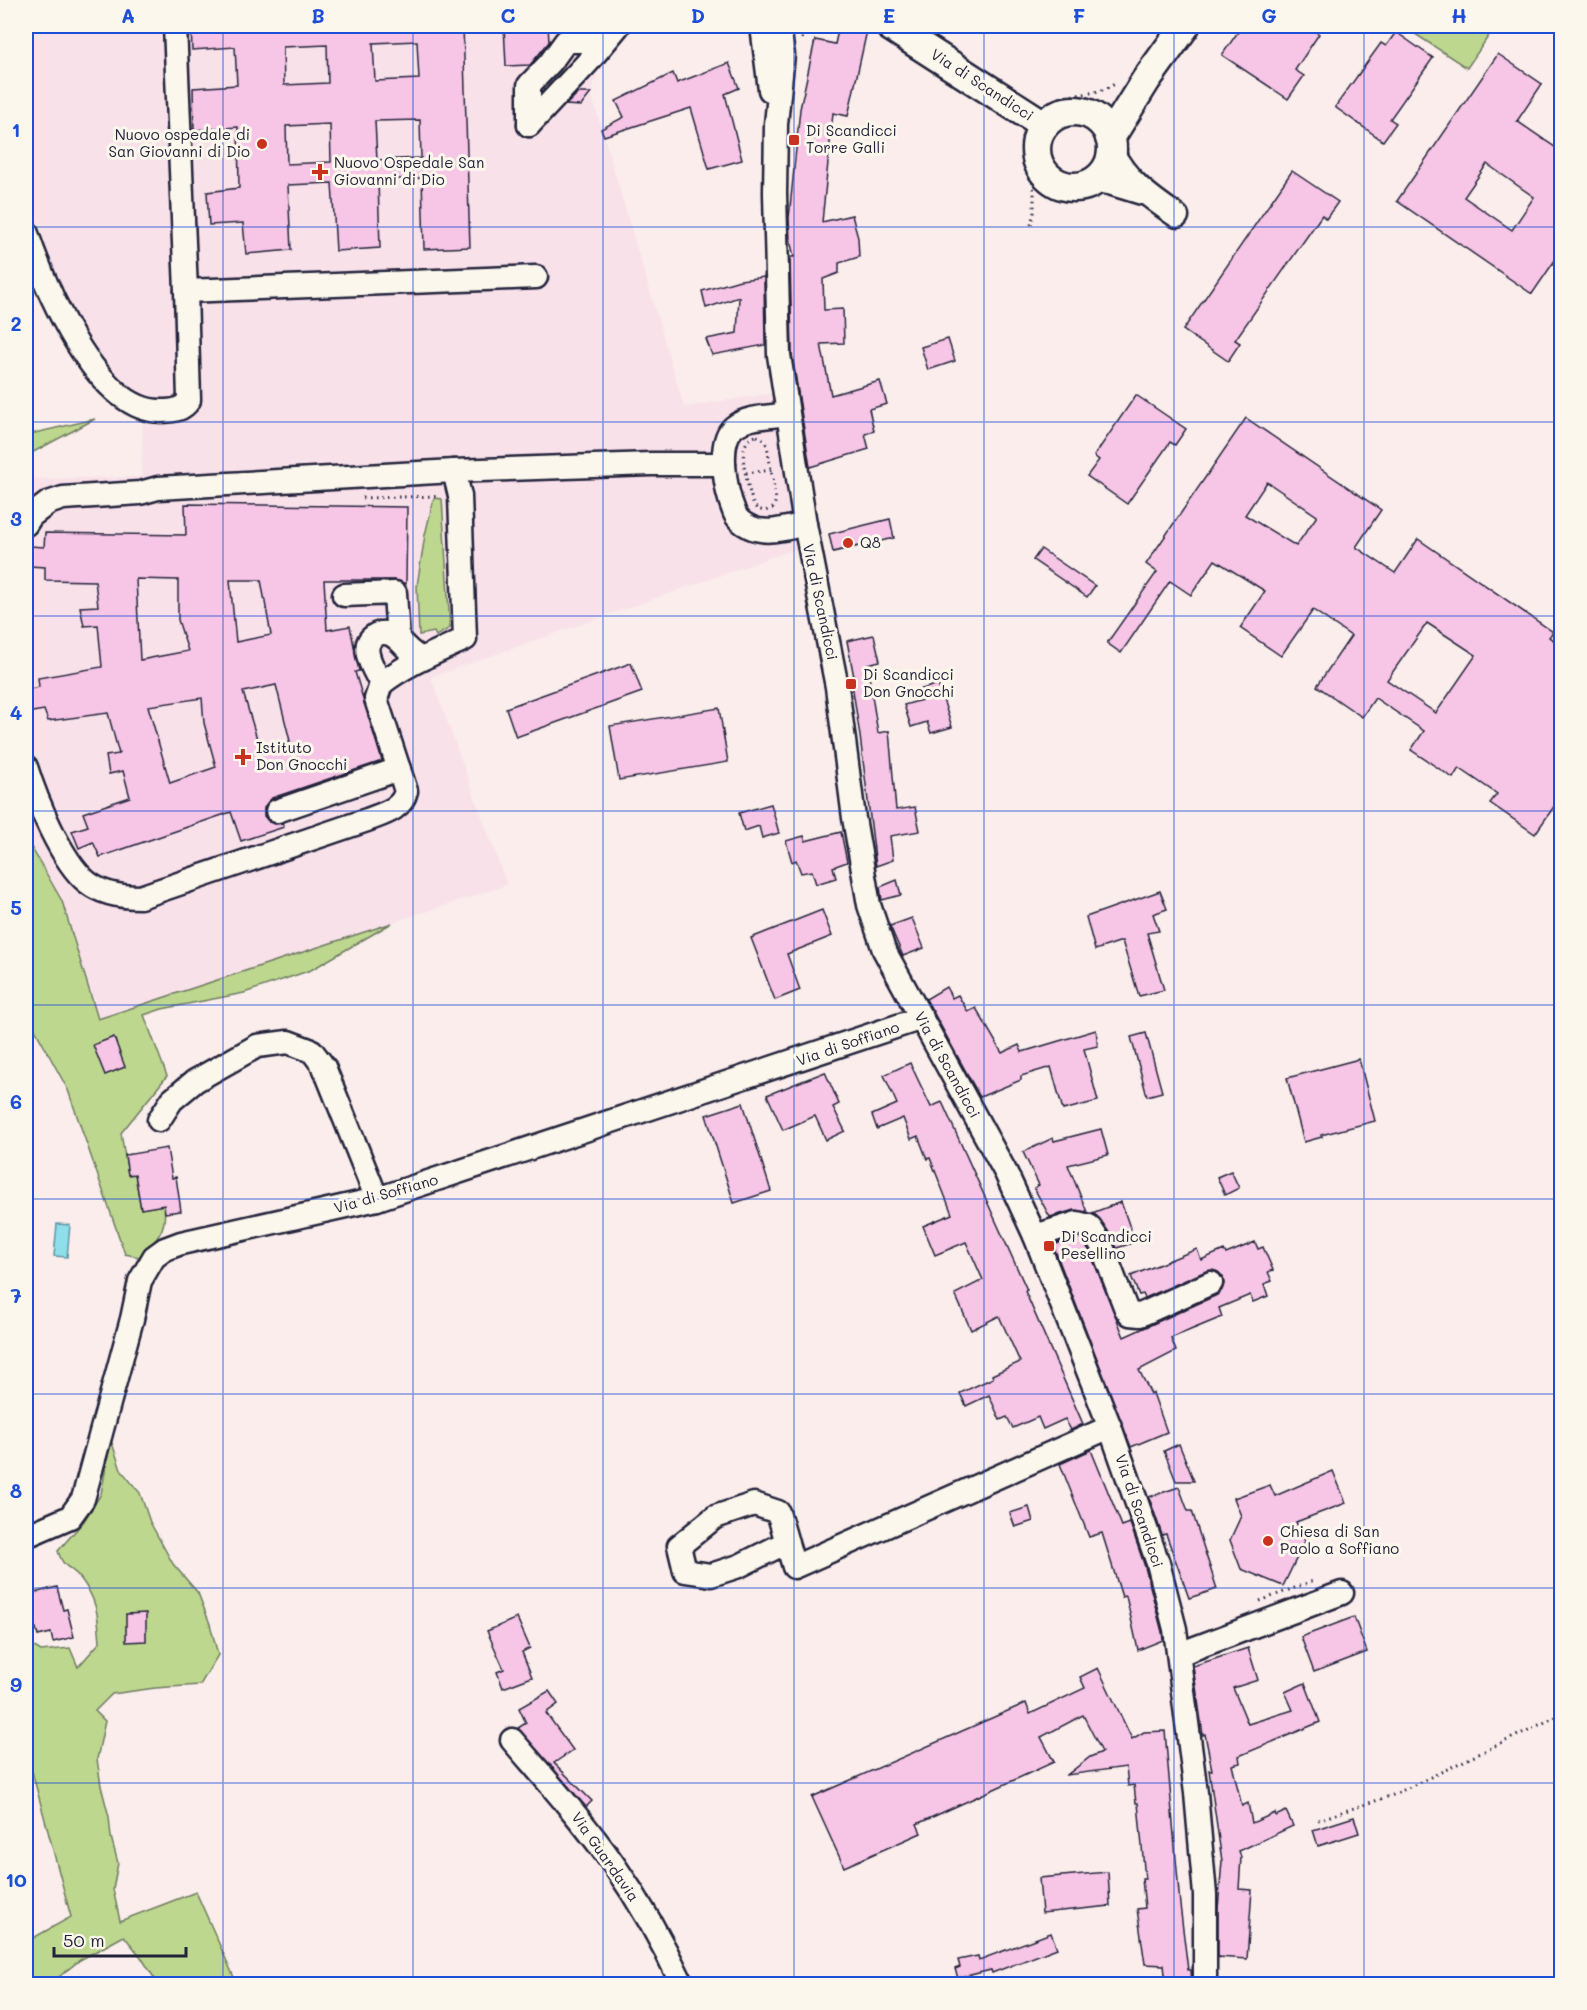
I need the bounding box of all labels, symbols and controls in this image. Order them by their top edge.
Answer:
text: A [121,2,135,28]
text: B [311,2,325,28]
text: C [501,2,516,28]
text: D [691,2,705,28]
text: E [883,2,895,28]
text: F [1073,2,1086,28]
text: G [1261,2,1277,28]
text: H [1451,2,1467,28]
street label: Via di Scandicci [927,43,1038,125]
text: 1 [12,116,20,142]
place label: Di Scandicci Torre Galli [806,120,897,157]
place label: Nuovo ospedale di San Giovanni di Dio [109,124,250,161]
marker: Di Scandicci Torre Galli [787,133,801,147]
marker: Nuovo ospedale di San Giovanni di Dio [255,137,269,151]
place label: Nuovo Ospedale San Giovanni di Dio [334,152,484,189]
marker: Nuovo Ospedale San Giovanni di Dio [311,163,329,181]
text: 2 [10,310,22,336]
text: 3 [10,505,22,531]
place label: Q8 [860,532,881,552]
marker: Q8 [841,536,855,550]
street label: Via di Scandicci [799,542,843,662]
place label: Di Scandicci Don Gnocchi [863,664,954,701]
marker: Di Scandicci Don Gnocchi [844,677,858,691]
text: 4 [10,699,23,725]
place label: Istituto Don Gnocchi [256,737,347,774]
marker: Istituto Don Gnocchi [234,748,252,766]
text: 5 [10,894,22,920]
street label: Via di Scandicci [910,1008,985,1121]
street label: Via di Soffiano [794,1016,902,1070]
text: 6 [10,1088,22,1114]
street label: Via di Soffiano [331,1169,440,1217]
place label: Di Scandicci Pesellino [1061,1226,1152,1263]
marker: Di Scandicci Pesellino [1042,1239,1056,1253]
text: 7 [10,1282,22,1308]
street label: Via di Scandicci [1111,1451,1169,1570]
text: 8 [10,1477,22,1503]
place label: Chiesa di San Paolo a Soffiano [1280,1521,1399,1558]
marker: Chiesa di San Paolo a Soffiano [1261,1534,1275,1548]
text: 9 [10,1671,22,1697]
street label: Via Guardavia [567,1808,644,1905]
text: 10 [5,1866,27,1892]
scale bar [54,1920,186,1958]
text: 50 m [63,1928,105,1952]

